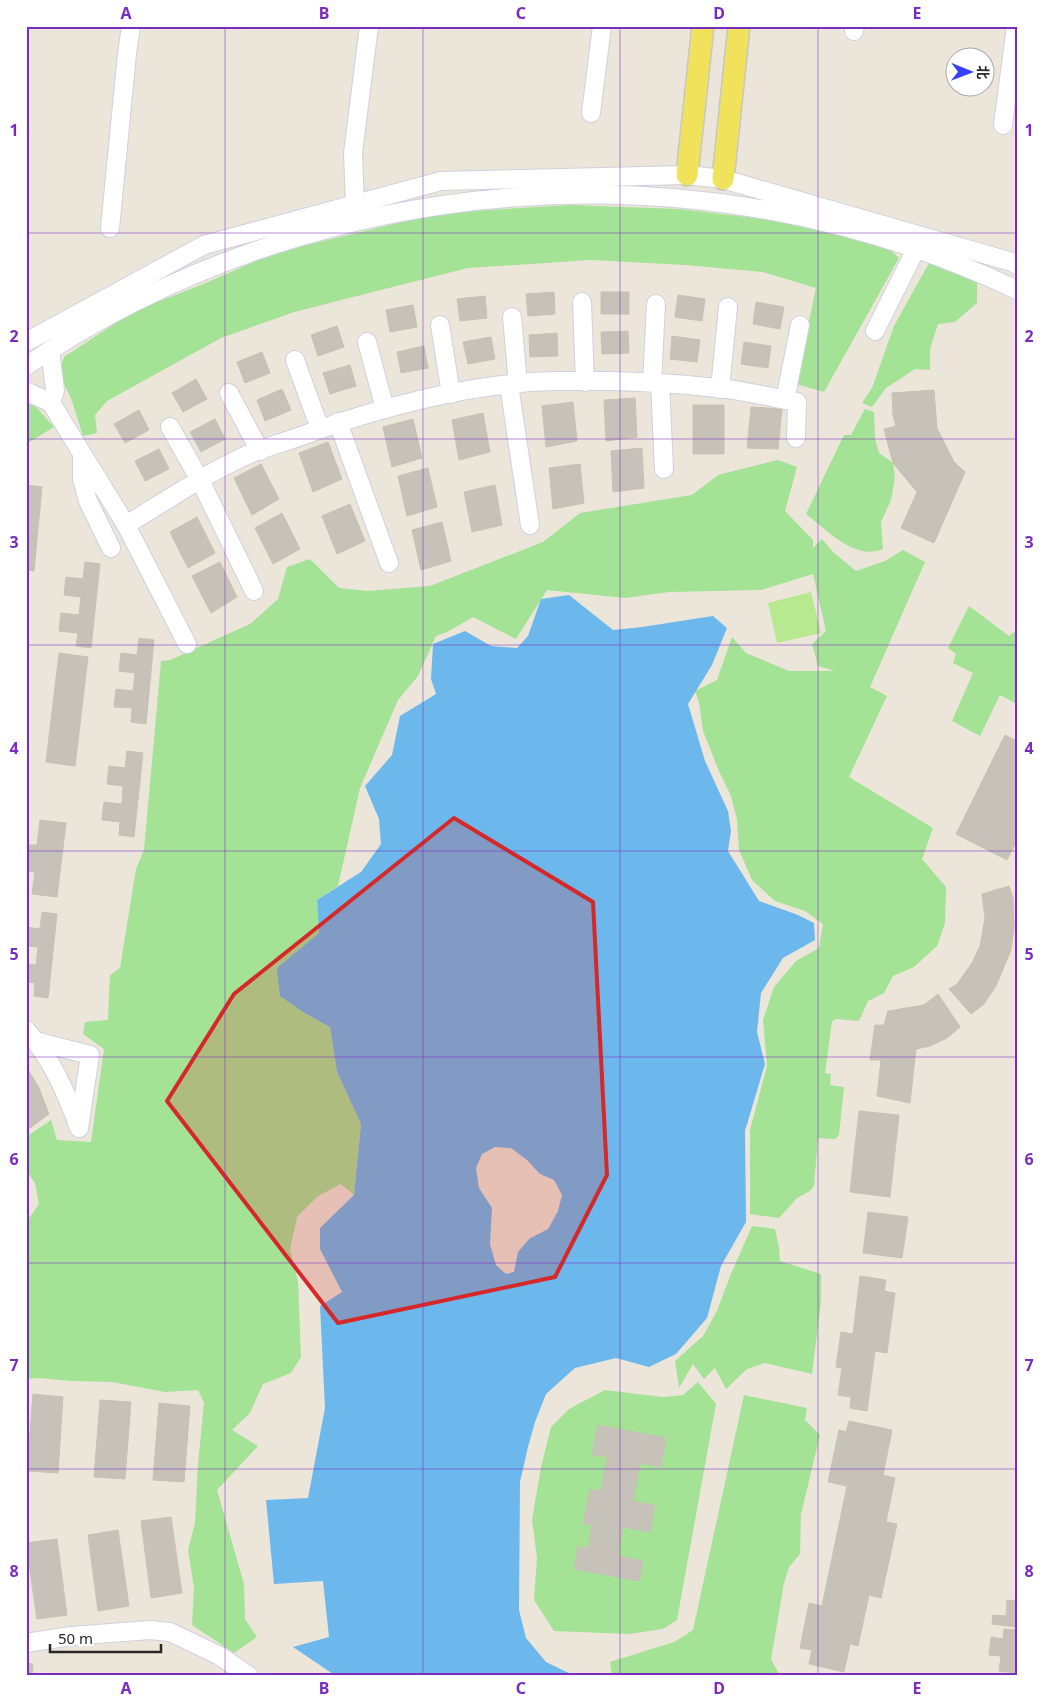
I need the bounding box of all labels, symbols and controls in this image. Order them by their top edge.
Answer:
text: A [120,2,132,24]
text: B [319,2,329,24]
text: C [516,2,526,24]
text: D [713,2,725,24]
text: E [913,2,922,24]
north arrow [946,48,996,98]
text: 北 [974,65,993,79]
text: 1 [9,119,19,141]
text: 1 [1024,119,1034,141]
text: 2 [9,325,19,347]
text: 2 [1024,325,1034,347]
text: 3 [9,531,19,553]
text: 3 [1024,531,1034,553]
text: 4 [9,737,19,759]
text: 4 [1024,737,1034,759]
text: 5 [9,943,19,965]
text: 5 [1024,943,1034,965]
text: 6 [9,1148,19,1170]
text: 6 [1024,1148,1034,1170]
text: 7 [9,1354,19,1376]
text: 7 [1024,1354,1034,1376]
text: 8 [9,1560,19,1582]
text: 8 [1024,1560,1034,1582]
scale bar [50,1622,161,1654]
text: 50 m [58,1628,93,1648]
text: A [120,1677,132,1699]
text: B [319,1677,329,1699]
text: C [516,1677,526,1699]
text: D [713,1677,725,1699]
text: E [913,1677,922,1699]

